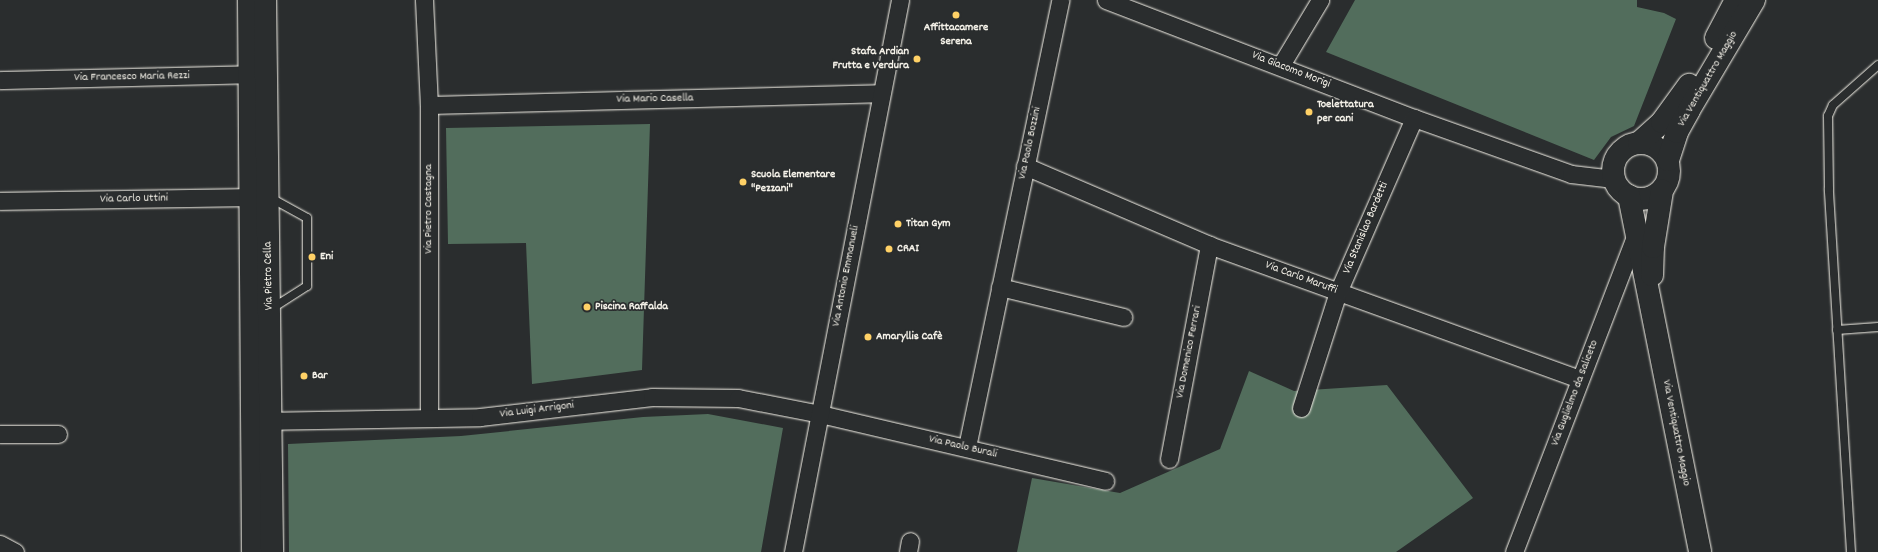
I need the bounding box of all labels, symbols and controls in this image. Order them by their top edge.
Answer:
marker: Affittacamere Serena [951,10,961,20]
place label: Affittacamere Serena [924,21,988,49]
street label: Via Ventiquattro Maggio [1675,29,1741,129]
place label: Stafa Ardian Frutta e Verdura [832,45,909,73]
street label: Via Giacomo Morigi [1250,48,1332,92]
marker: Stafa Ardian Frutta e Verdura [912,54,922,64]
street label: Via Francesco Maria Rezzi [74,69,190,85]
street label: Via Mario Casella [616,91,694,107]
place label: Toelettatura per cani [1317,98,1374,126]
street label: Via Paolo Bozzini [1015,105,1045,181]
marker: Toelettatura per cani [1304,107,1314,117]
street label: Via Pietro Castagna [422,164,436,254]
place label: Scuola Elementare "Pezzani" [751,168,835,196]
marker: Scuola Elementare "Pezzani" [738,177,748,187]
street label: Via Stanislao Bardetti [1340,180,1392,276]
street label: Via Carlo Uttini [100,191,168,207]
place label: Titan Gym [906,217,951,231]
marker: Titan Gym [893,219,903,229]
street label: Via Antonio Emmanueli [829,224,863,328]
street label: Via Pietro Cella [261,241,277,311]
place label: CRAI [897,242,919,256]
marker: CRAI [884,244,894,254]
place label: Eni [320,250,333,264]
marker: Eni [307,252,317,262]
street label: Via Carlo Maruffi [1263,258,1339,298]
place label: Piscina Raffalda [595,300,668,314]
marker: Piscina Raffalda [582,302,592,312]
street label: Via Domenico Ferrari [1173,305,1205,399]
place label: Amaryllis Cafè [876,330,942,344]
marker: Amaryllis Cafè [863,332,873,342]
street label: Via Guglielmo da Saliceto [1548,338,1602,448]
place label: Bar [312,369,328,383]
marker: Bar [299,371,309,381]
street label: Via Ventiquattro Maggio [1659,379,1693,487]
street label: Via Luigi Arrigoni [499,398,575,422]
street label: Via Paolo Burali [927,432,999,462]

